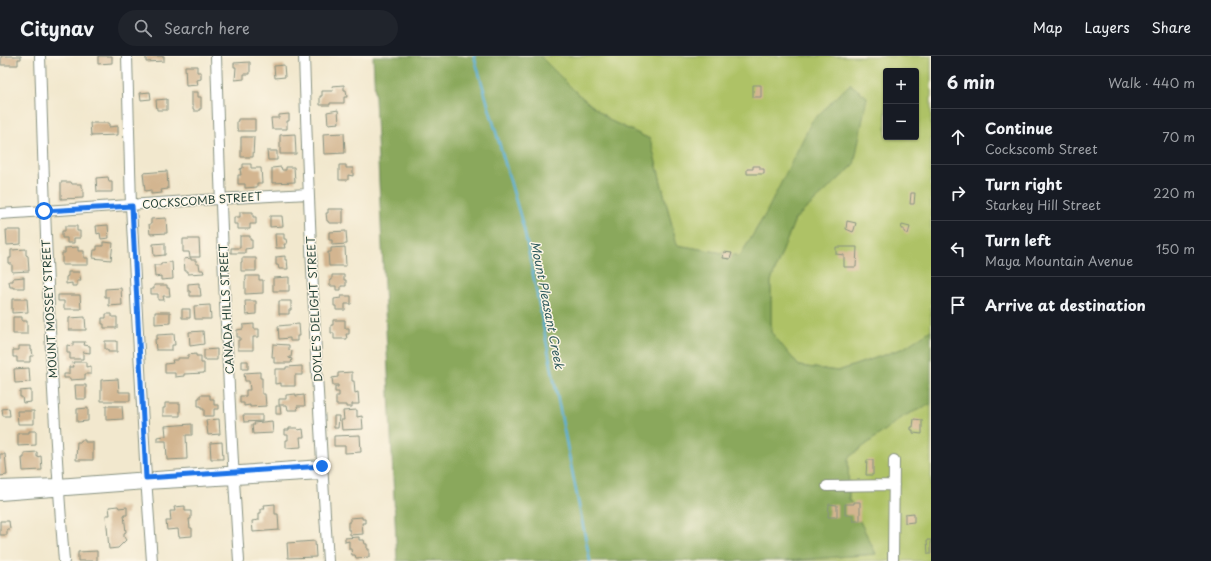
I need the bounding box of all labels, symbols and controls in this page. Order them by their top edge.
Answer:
search box [118,10,398,46]
text: Citynav [20,14,94,42]
text: Search here [164,16,250,39]
icon: search [132,17,154,39]
text: Map [1033,17,1063,38]
text: Layers [1085,17,1130,38]
text: Share [1152,17,1191,38]
map controls [883,68,919,140]
button: + [883,68,919,104]
text: 6 min [947,69,995,95]
text: Walk · 440 m [1108,73,1195,92]
button: − [883,104,919,140]
text: Continue [985,116,1053,139]
icon: ahead [947,126,969,148]
text: 70 m [1162,127,1195,146]
text: Cockscomb Street [985,139,1097,158]
text: Turn right [985,172,1062,195]
icon: right [947,182,969,204]
text: 220 m [1153,183,1195,202]
street label: COCKSCOMB STREET [142,187,263,213]
text: Starkey Hill Street [985,195,1101,214]
route start [35,202,53,220]
text: Turn left [985,228,1051,251]
street label: DOYLE'S DELIGHT STREET [302,235,326,382]
icon: left [947,238,969,260]
street label: MOUNT MOSSEY STREET [37,239,61,379]
text: 150 m [1156,239,1195,258]
water label: Mount Pleasant Creek [527,240,569,371]
street label: CANADA HILLS STREET [214,243,238,375]
text: Maya Mountain Avenue [985,251,1133,270]
text: Arrive at destination [985,293,1146,316]
icon: arrive [947,294,969,316]
route end [313,457,331,475]

